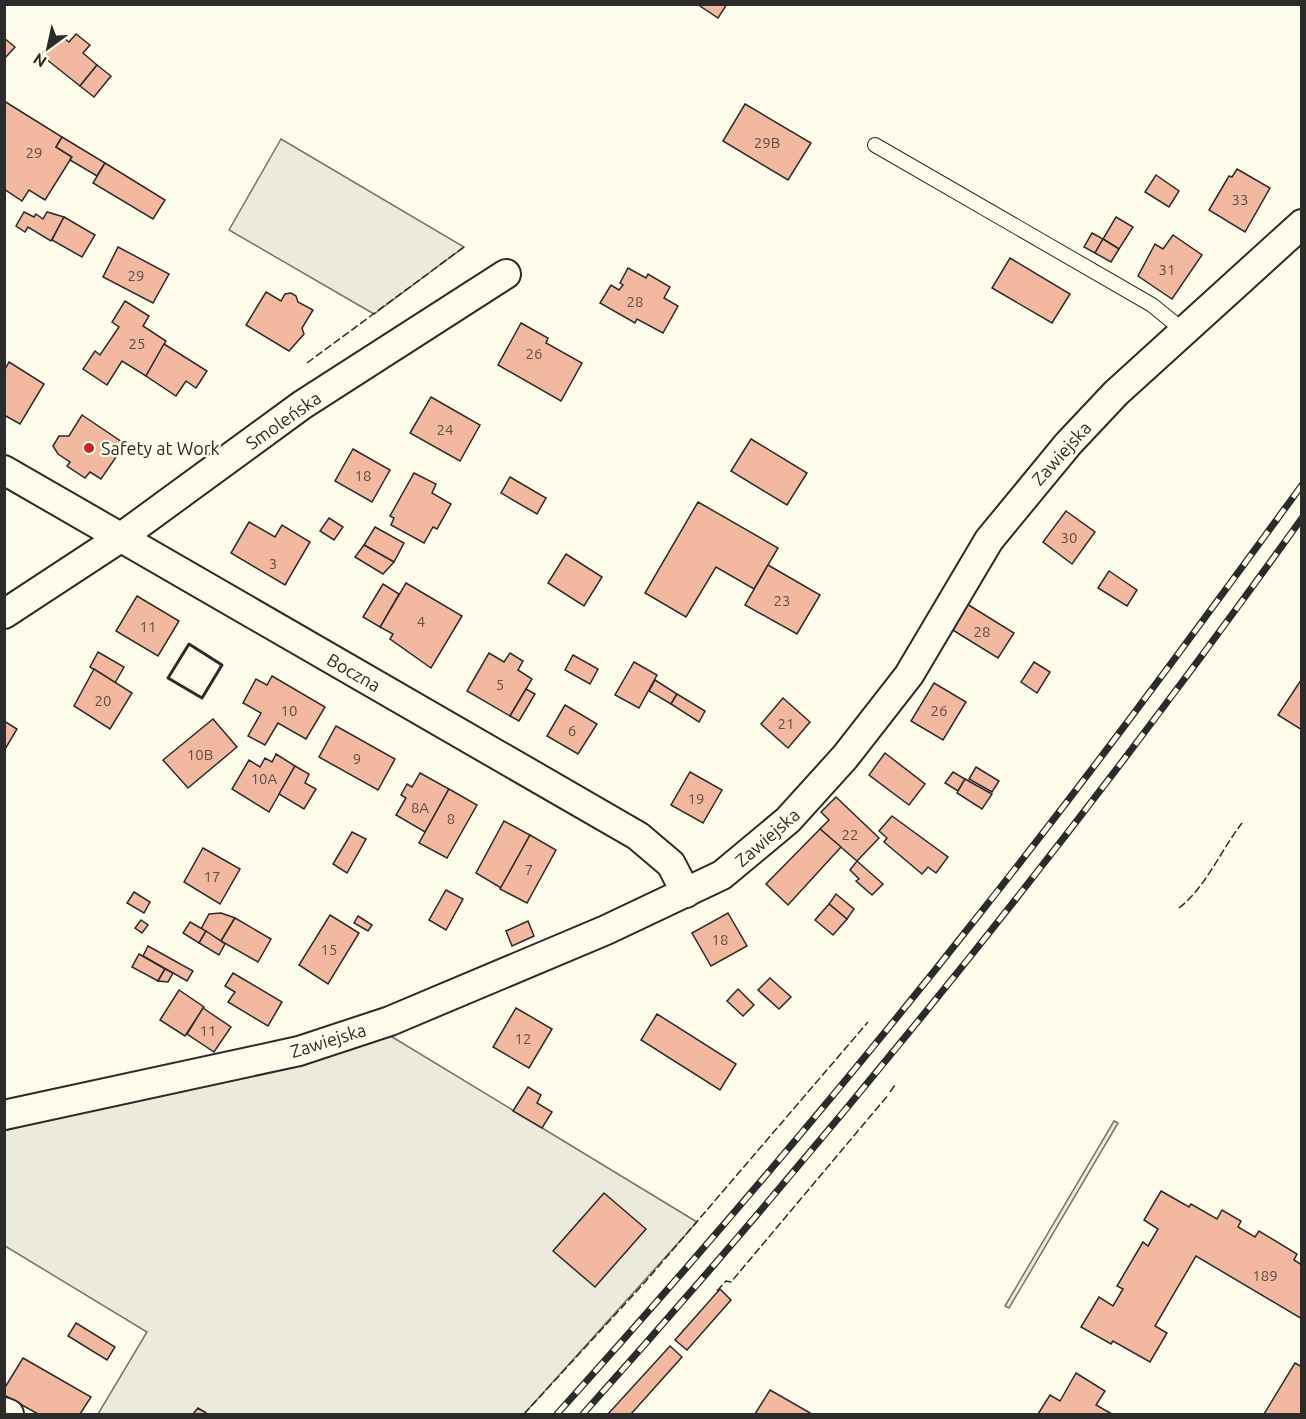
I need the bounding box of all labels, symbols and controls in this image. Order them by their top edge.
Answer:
north arrow [18,18,78,78]
text: N [30,50,50,71]
house number: 29B [754,134,780,151]
house number: 29 [26,144,42,161]
house number: 33 [1232,191,1248,208]
house number: 31 [1159,261,1175,278]
house number: 29 [128,267,144,284]
house number: 28 [627,293,643,310]
house number: 25 [129,335,145,352]
house number: 26 [526,345,542,362]
street label: Smoleńska [242,387,324,453]
street label: Zawiejska [1027,417,1095,489]
house number: 24 [437,421,453,438]
place label: Safety at Work [101,438,220,458]
marker: Safety at Work [82,441,96,455]
house number: 18 [355,467,371,484]
house number: 30 [1061,529,1077,546]
house number: 3 [269,555,277,572]
house number: 23 [774,592,790,609]
house number: 4 [417,613,425,630]
house number: 11 [140,618,156,635]
house number: 28 [974,623,990,640]
street label: Boczna [324,649,384,695]
house number: 5 [496,676,504,693]
house number: 20 [95,692,111,709]
house number: 10 [281,702,297,719]
house number: 26 [931,702,947,719]
house number: 21 [778,715,794,732]
house number: 6 [568,722,576,739]
house number: 10B [187,746,213,763]
house number: 9 [353,750,361,767]
house number: 10A [251,770,278,787]
house number: 19 [688,790,704,807]
house number: 8A [411,799,429,816]
street label: Zawiejska [731,804,803,870]
house number: 8 [447,810,455,827]
house number: 22 [842,826,858,843]
house number: 7 [525,861,533,878]
house number: 17 [204,868,220,885]
house number: 18 [712,931,728,948]
house number: 15 [321,941,337,958]
street label: Zawiejska [288,1019,368,1061]
house number: 11 [200,1022,216,1039]
house number: 12 [515,1030,531,1047]
house number: 189 [1252,1267,1278,1284]

